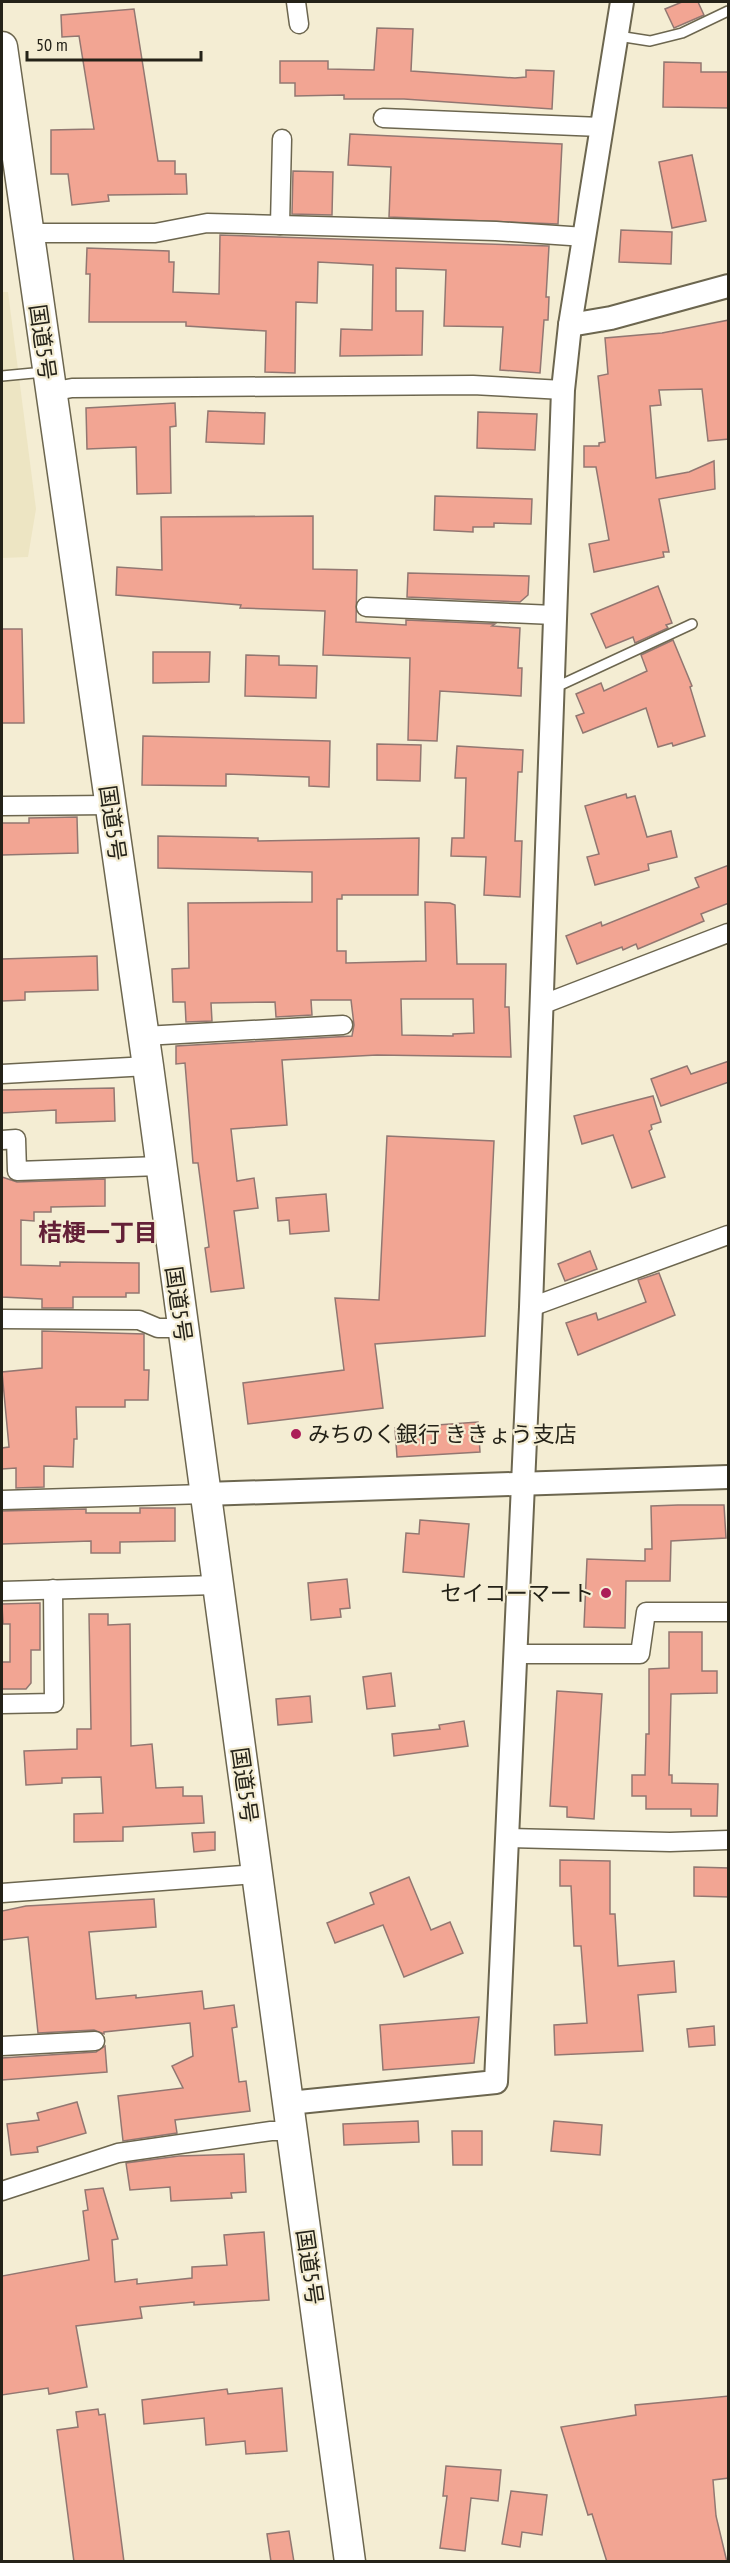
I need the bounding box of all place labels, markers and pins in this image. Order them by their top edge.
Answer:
place label: みちのく銀行 ききょう支店 [308,1420,577,1448]
marker: みちのく銀行 ききょう支店 [289,1427,303,1441]
place label: セイコーマート [440,1579,594,1607]
marker: セイコーマート [599,1586,613,1600]

